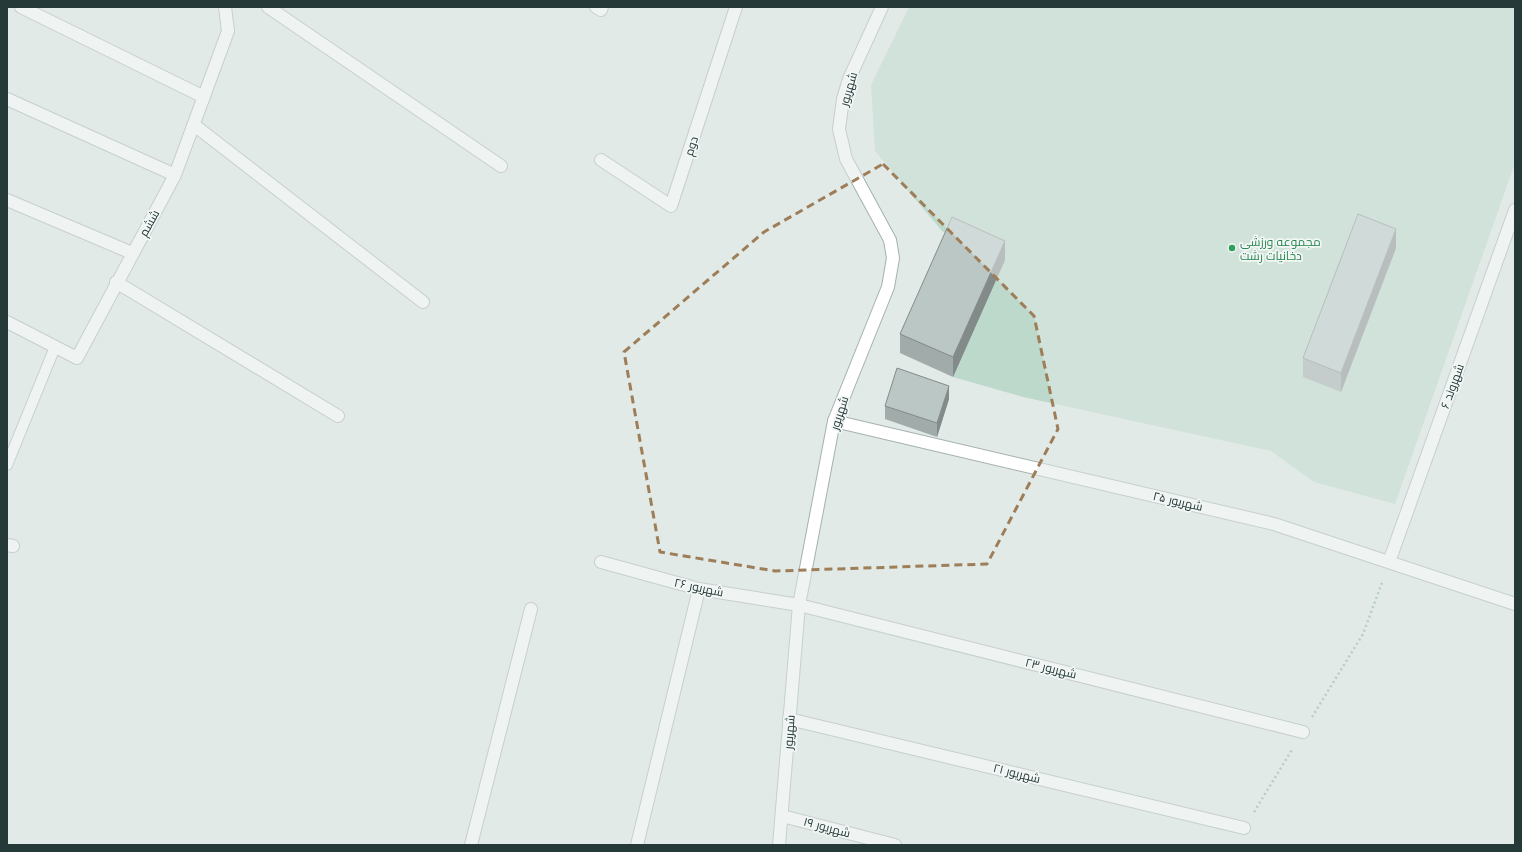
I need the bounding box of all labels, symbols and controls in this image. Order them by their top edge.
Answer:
street label: شهریور [835,70,861,109]
street label: دوم [680,134,702,158]
street label: ششم [135,207,163,239]
place label: مجموعه ورزشی دخانیات رشت [1240,233,1321,264]
marker: مجموعه ورزشی دخانیات رشت [1227,243,1237,253]
street label: شهروند ۶ [1436,361,1468,411]
street label: شهریور [825,394,852,433]
street label: شهریور ۲۵ [1151,487,1205,515]
street label: شهریور ۲۶ [673,573,725,601]
street label: شهریور ۲۳ [1024,653,1079,683]
street label: شهریور [779,714,799,751]
street label: شهریور ۲۱ [992,759,1042,787]
street label: شهریور ۱۹ [802,813,852,841]

